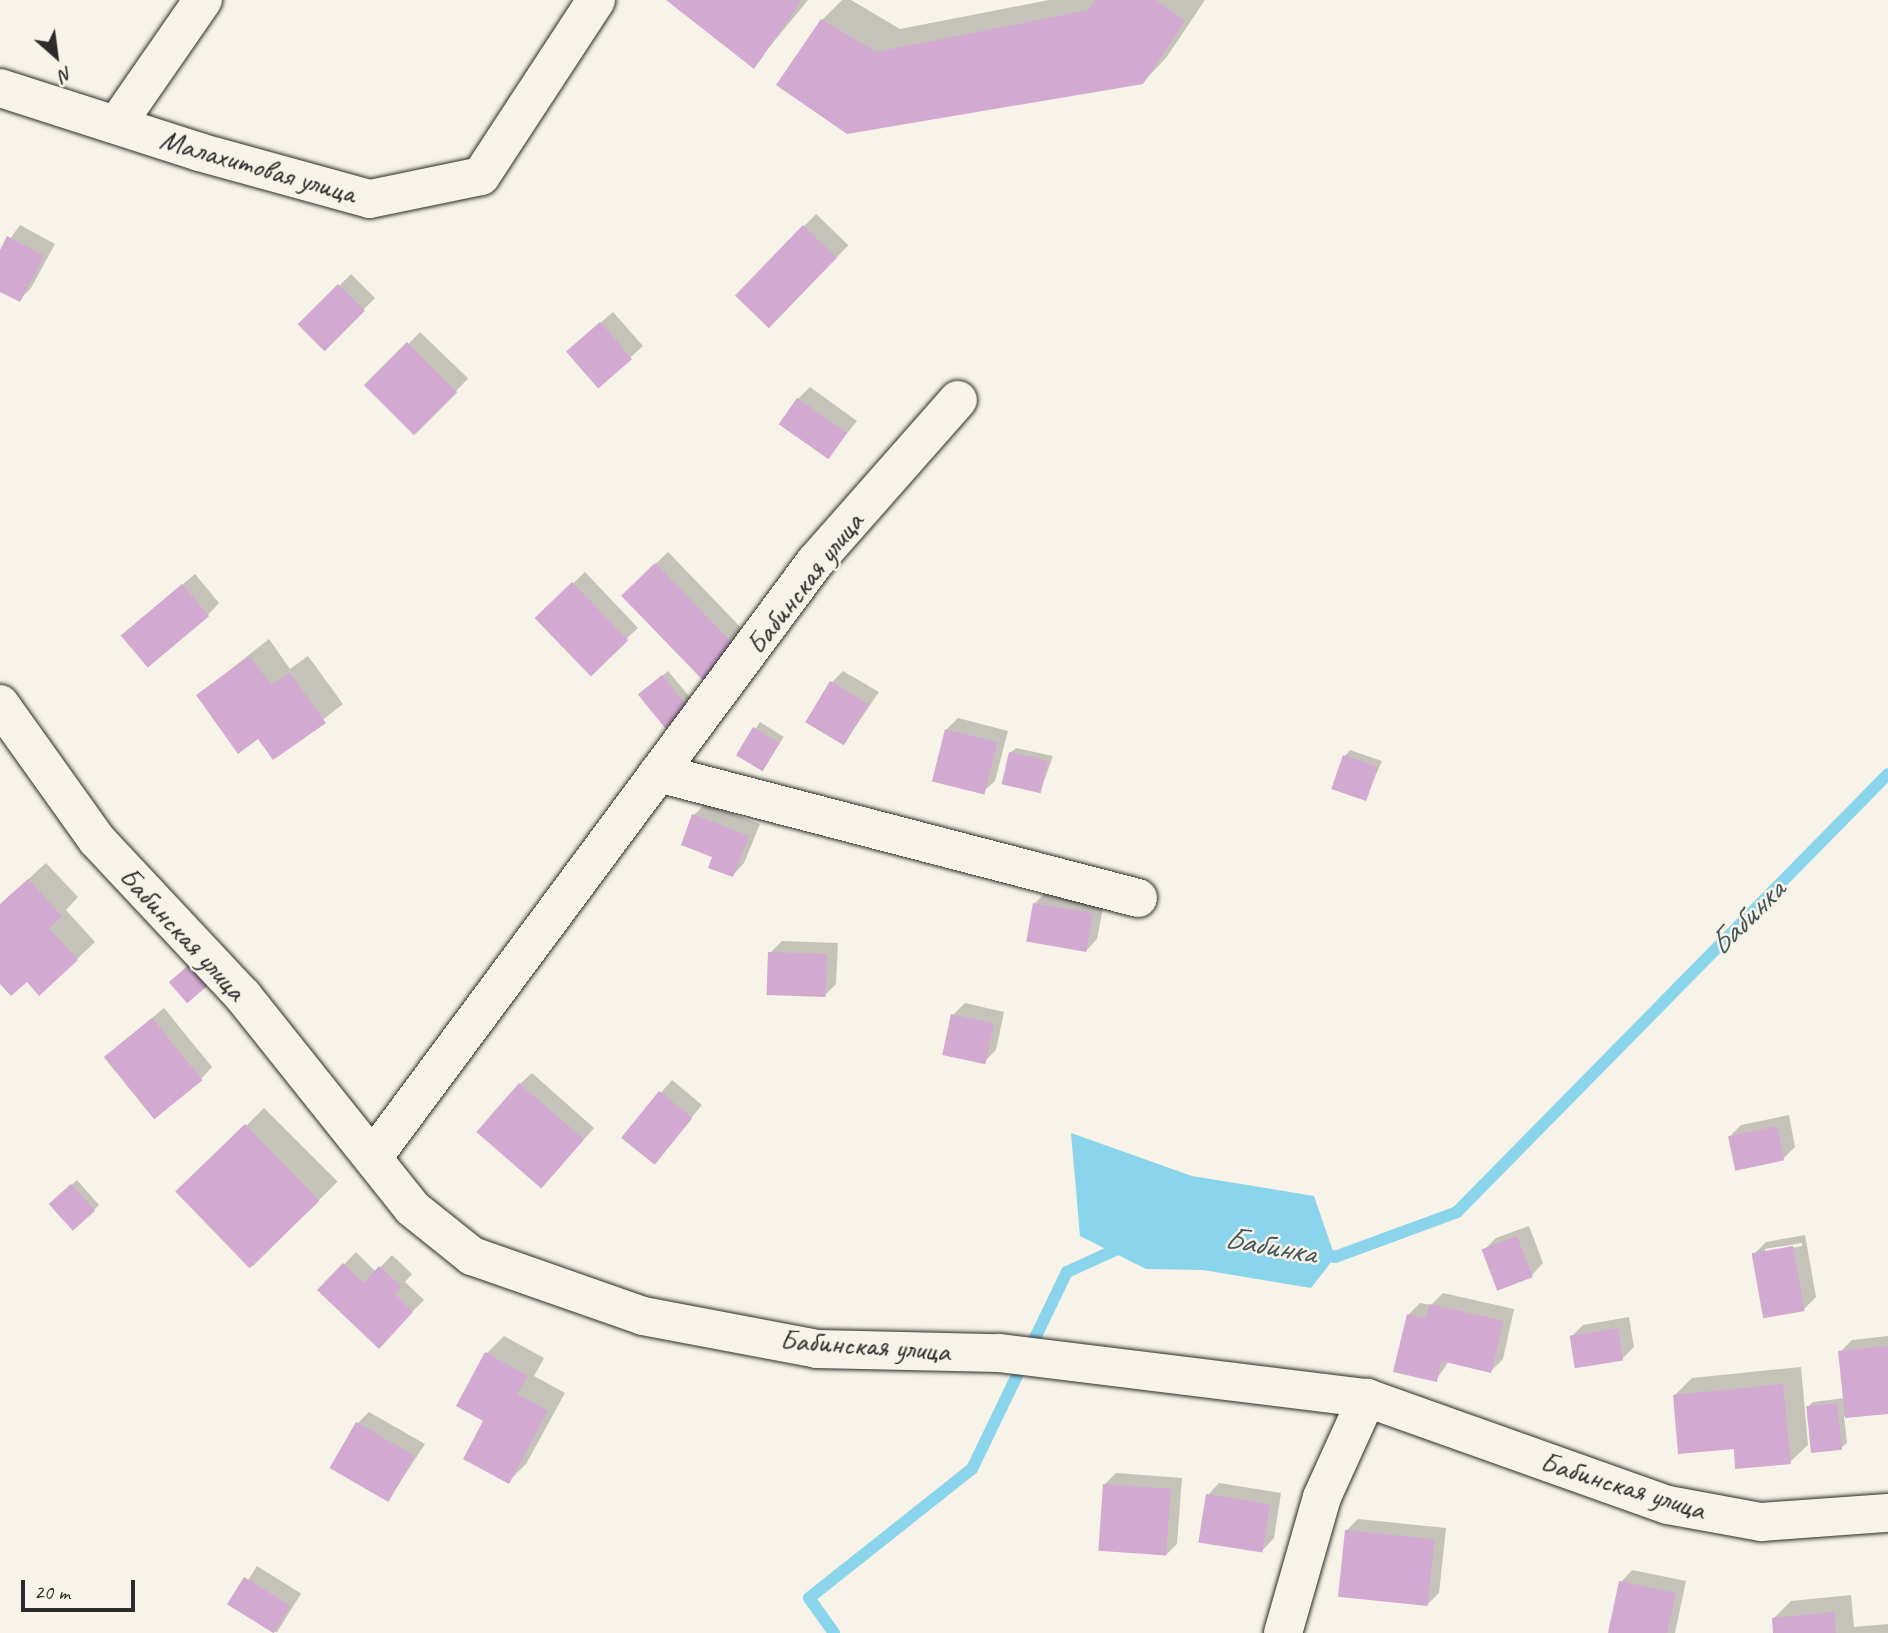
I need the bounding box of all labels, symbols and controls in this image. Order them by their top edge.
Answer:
north arrow [21,21,91,91]
text: N [55,61,77,88]
street label: Малахитовая улица [156,121,360,211]
street label: Бабинская улица [736,504,872,662]
street label: Бабинская улица [111,857,255,1009]
water label: Бабинка [1701,872,1793,964]
water label: Бабинка [1221,1219,1319,1273]
street label: Бабинская улица [777,1321,953,1369]
street label: Бабинская улица [1535,1442,1711,1528]
scale bar [24,1566,138,1610]
text: 20 m [34,1579,70,1605]

